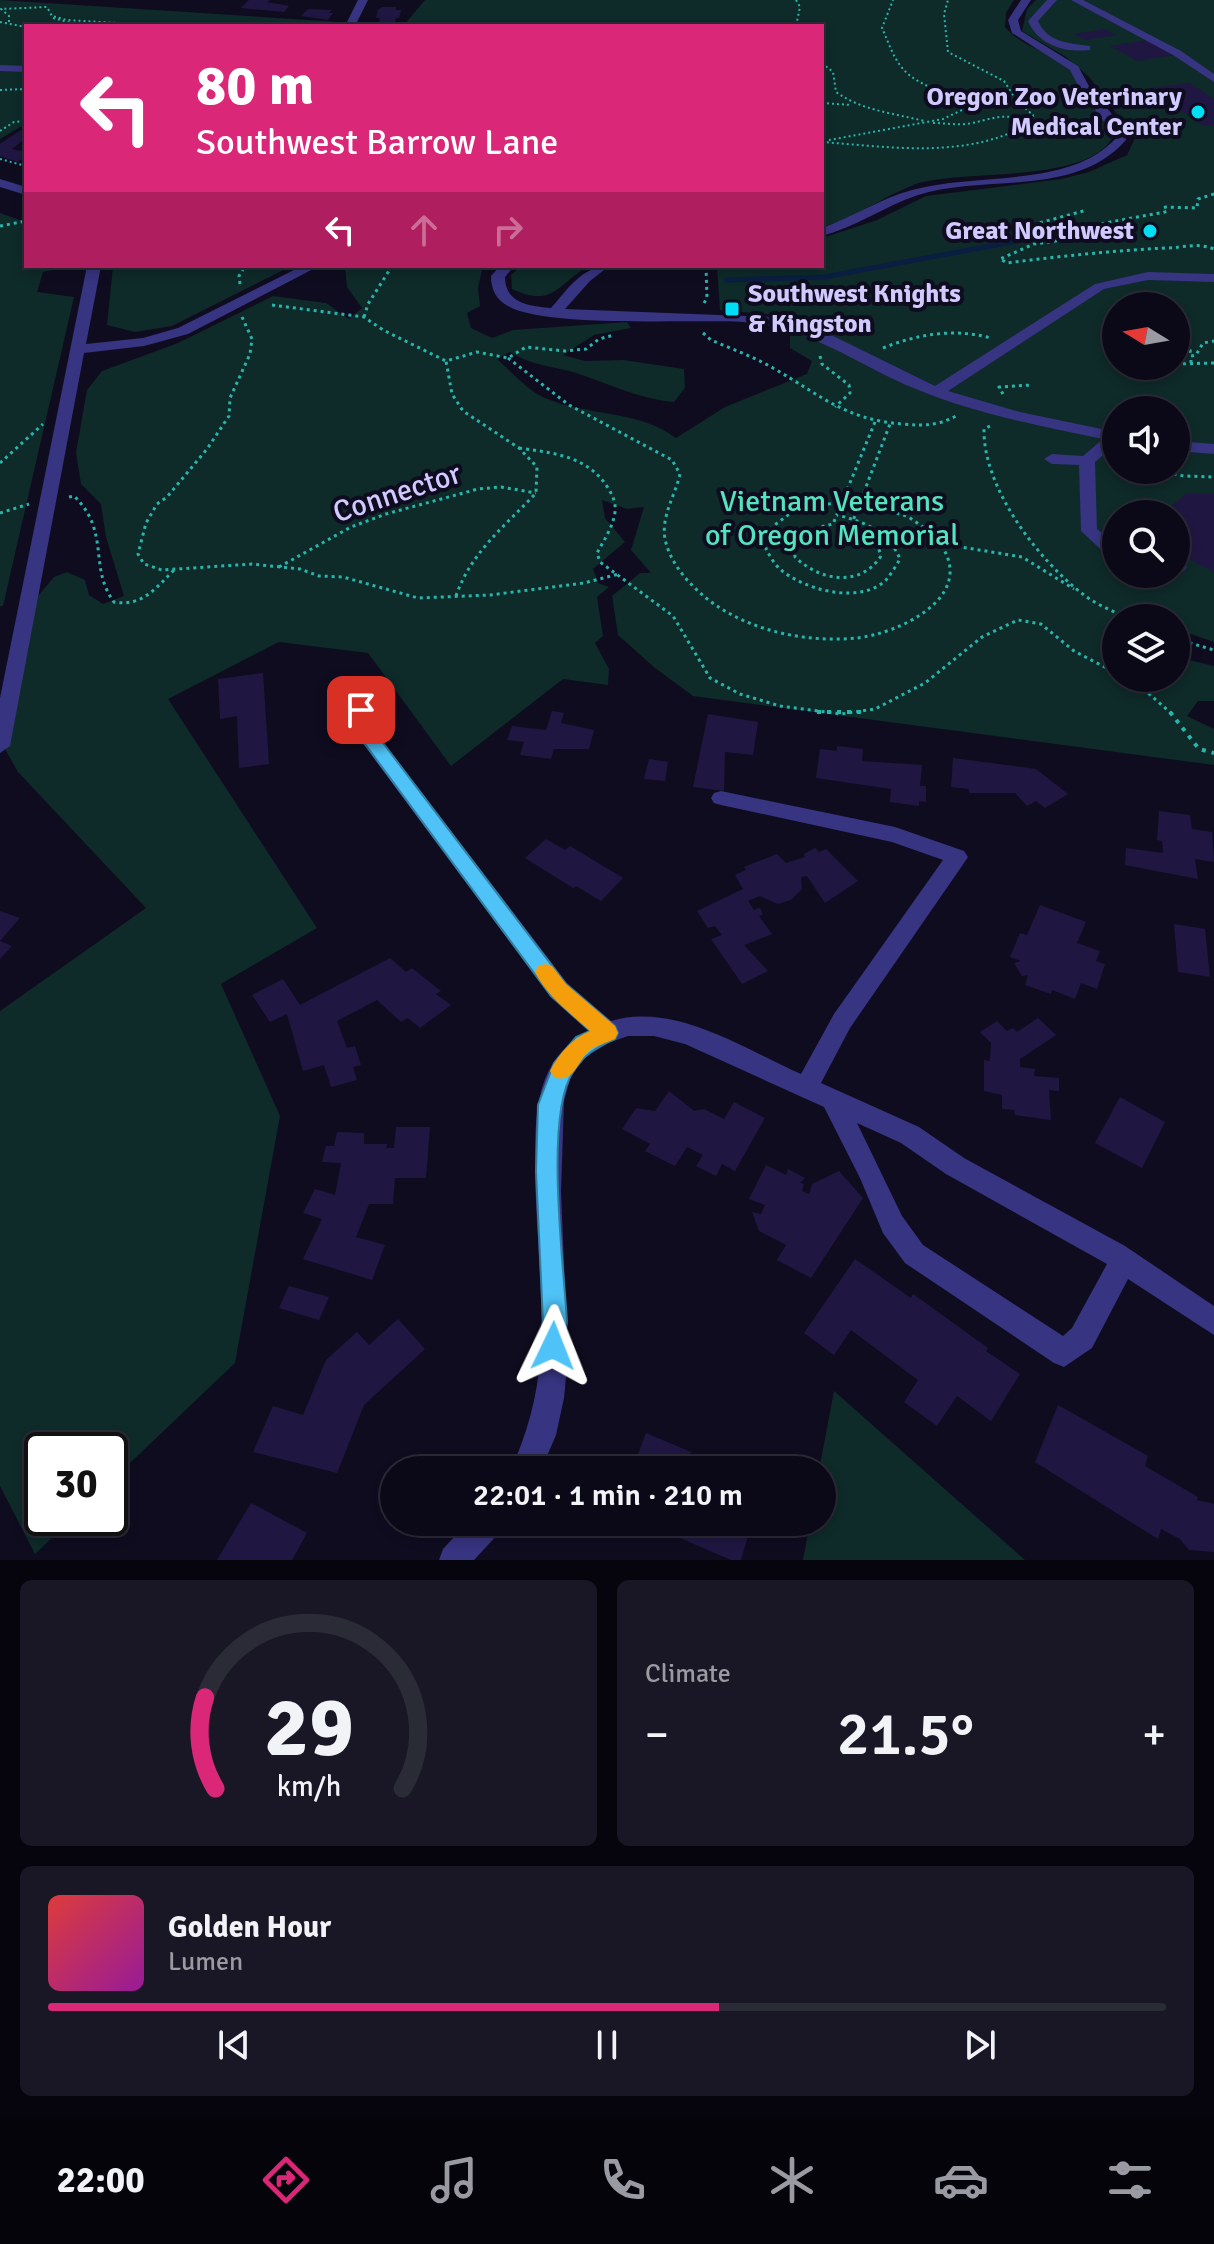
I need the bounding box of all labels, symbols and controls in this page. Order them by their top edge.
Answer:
text: 80 m [196,51,314,120]
icon: left [64,56,168,160]
place label: Oregon Zoo Veterinary Medical Center [927,81,1183,143]
marker: Oregon Zoo Veterinary Medical Center [1189,103,1207,121]
text: Southwest Barrow Lane [196,120,558,165]
icon: left [318,208,362,252]
icon: ahead [402,208,446,252]
icon: right [486,208,530,252]
place label: Great Northwest [945,215,1134,247]
marker: Great Northwest [1141,222,1159,240]
place label: Southwest Knights & Kingston [748,278,961,340]
north arrow [1102,292,1190,380]
map controls [1102,292,1190,692]
marker: Southwest Knights & Kingston [723,300,741,318]
button: sound [1102,396,1190,484]
street label: Connector [328,455,466,531]
park label: Vietnam Veterans of Oregon Memorial [705,483,959,554]
button: search [1102,500,1190,588]
button: layers [1102,604,1190,692]
pin [327,676,395,744]
icon: arrive [339,688,383,732]
position arrow [511,1304,595,1388]
speed limit sign: 30 [24,1432,128,1536]
text: 22:01 · 1 min · 210 m [473,1477,743,1514]
text: Climate [645,1658,731,1690]
text: 29 [264,1677,353,1779]
text: 21.5° [837,1698,974,1772]
text: − [645,1708,669,1762]
text: + [1142,1708,1166,1762]
text: km/h [276,1769,341,1804]
text: Golden Hour [168,1909,331,1946]
text: Lumen [168,1946,243,1978]
icon: previous [212,2023,256,2067]
icon: pause [585,2023,629,2067]
icon: next [958,2023,1002,2067]
icon: directions [258,2152,314,2208]
icon: music [426,2152,482,2208]
icon: phone [595,2152,651,2208]
icon: climate [764,2152,820,2208]
icon: car [933,2152,989,2208]
icon: filters [1102,2152,1158,2208]
text: 22:00 [56,2158,145,2203]

